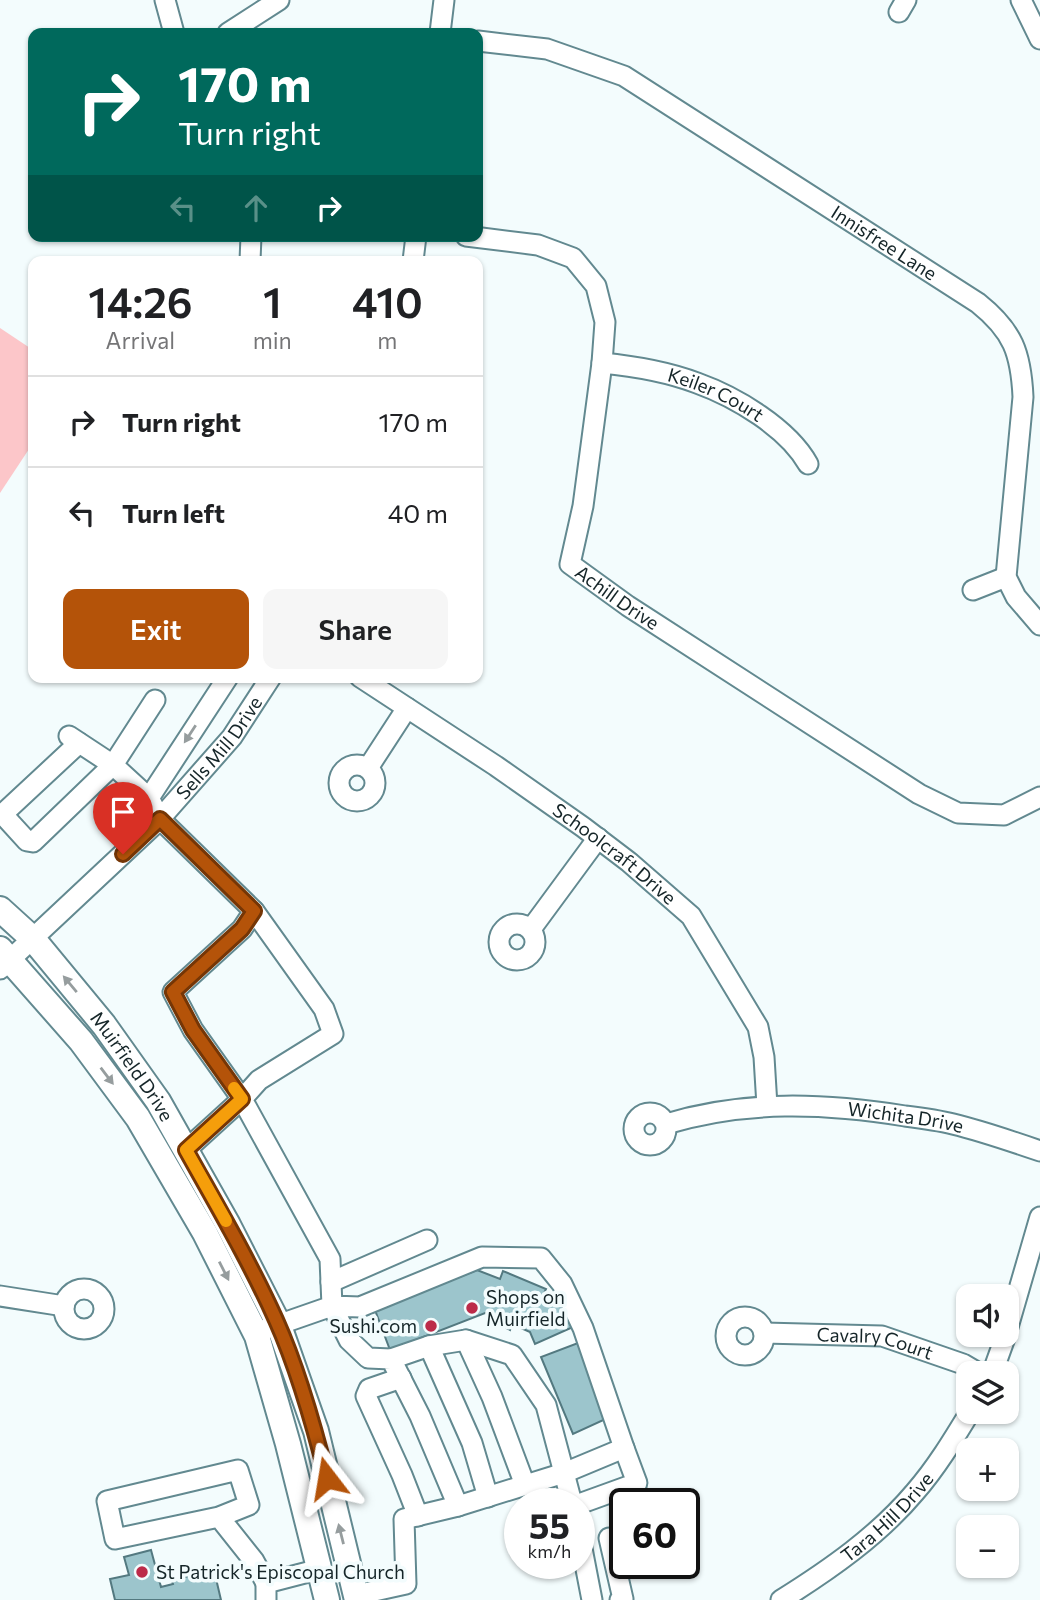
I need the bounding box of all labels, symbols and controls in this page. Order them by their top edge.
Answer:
text: 170 m [178,52,311,112]
icon: right [63,56,154,147]
text: Turn right [178,112,321,152]
icon: left [164,189,202,227]
icon: ahead [237,189,275,227]
icon: right [310,189,348,227]
street label: Innisfree Lane [827,200,941,285]
text: 14:26 [88,275,192,327]
text: 1 [263,275,282,327]
text: 410 [352,275,423,327]
text: Arrival [106,326,175,354]
text: min [253,326,292,354]
text: m [377,326,397,354]
street label: Keiler Court [665,362,769,426]
icon: right [63,403,101,441]
text: Turn right [122,406,241,437]
text: 170 m [379,406,448,437]
icon: left [63,494,101,532]
text: Turn left [122,497,225,528]
text: 40 m [388,497,448,528]
street label: Achill Drive [571,560,664,634]
button: Exit [63,589,249,669]
button: Share [263,589,448,669]
street label: Sells Mill Drive [171,692,266,804]
one-way arrow [184,725,197,744]
pin [93,782,153,854]
icon: arrive [104,793,142,831]
street label: Schoolcraft Drive [549,798,681,909]
one-way arrow [62,975,77,993]
street label: Muirfield Drive [86,1006,179,1125]
one-way arrow [100,1067,114,1086]
street label: Wichita Drive [847,1097,966,1137]
one-way arrow [219,1261,230,1281]
map controls [956,1284,1019,1578]
button: sound [956,1284,1019,1347]
place label: Shops on Muirfield [486,1285,565,1330]
marker: Shops on Muirfield [464,1300,480,1316]
place label: Sushi.com [329,1314,417,1337]
marker: Sushi.com [423,1318,439,1334]
street label: Cavalry Court [816,1322,936,1364]
button: layers [956,1361,1019,1424]
button: + [956,1438,1019,1501]
position arrow [290,1441,364,1515]
street label: Tara Hill Drive [836,1467,938,1567]
speed limit sign: 60 [609,1488,700,1579]
text: 55 [529,1503,570,1546]
button: − [956,1515,1019,1578]
one-way arrow [335,1523,346,1545]
text: km/h [528,1540,571,1562]
place label: St Patrick's Episcopal Church [156,1560,405,1583]
marker: St Patrick's Episcopal Church [134,1564,150,1580]

